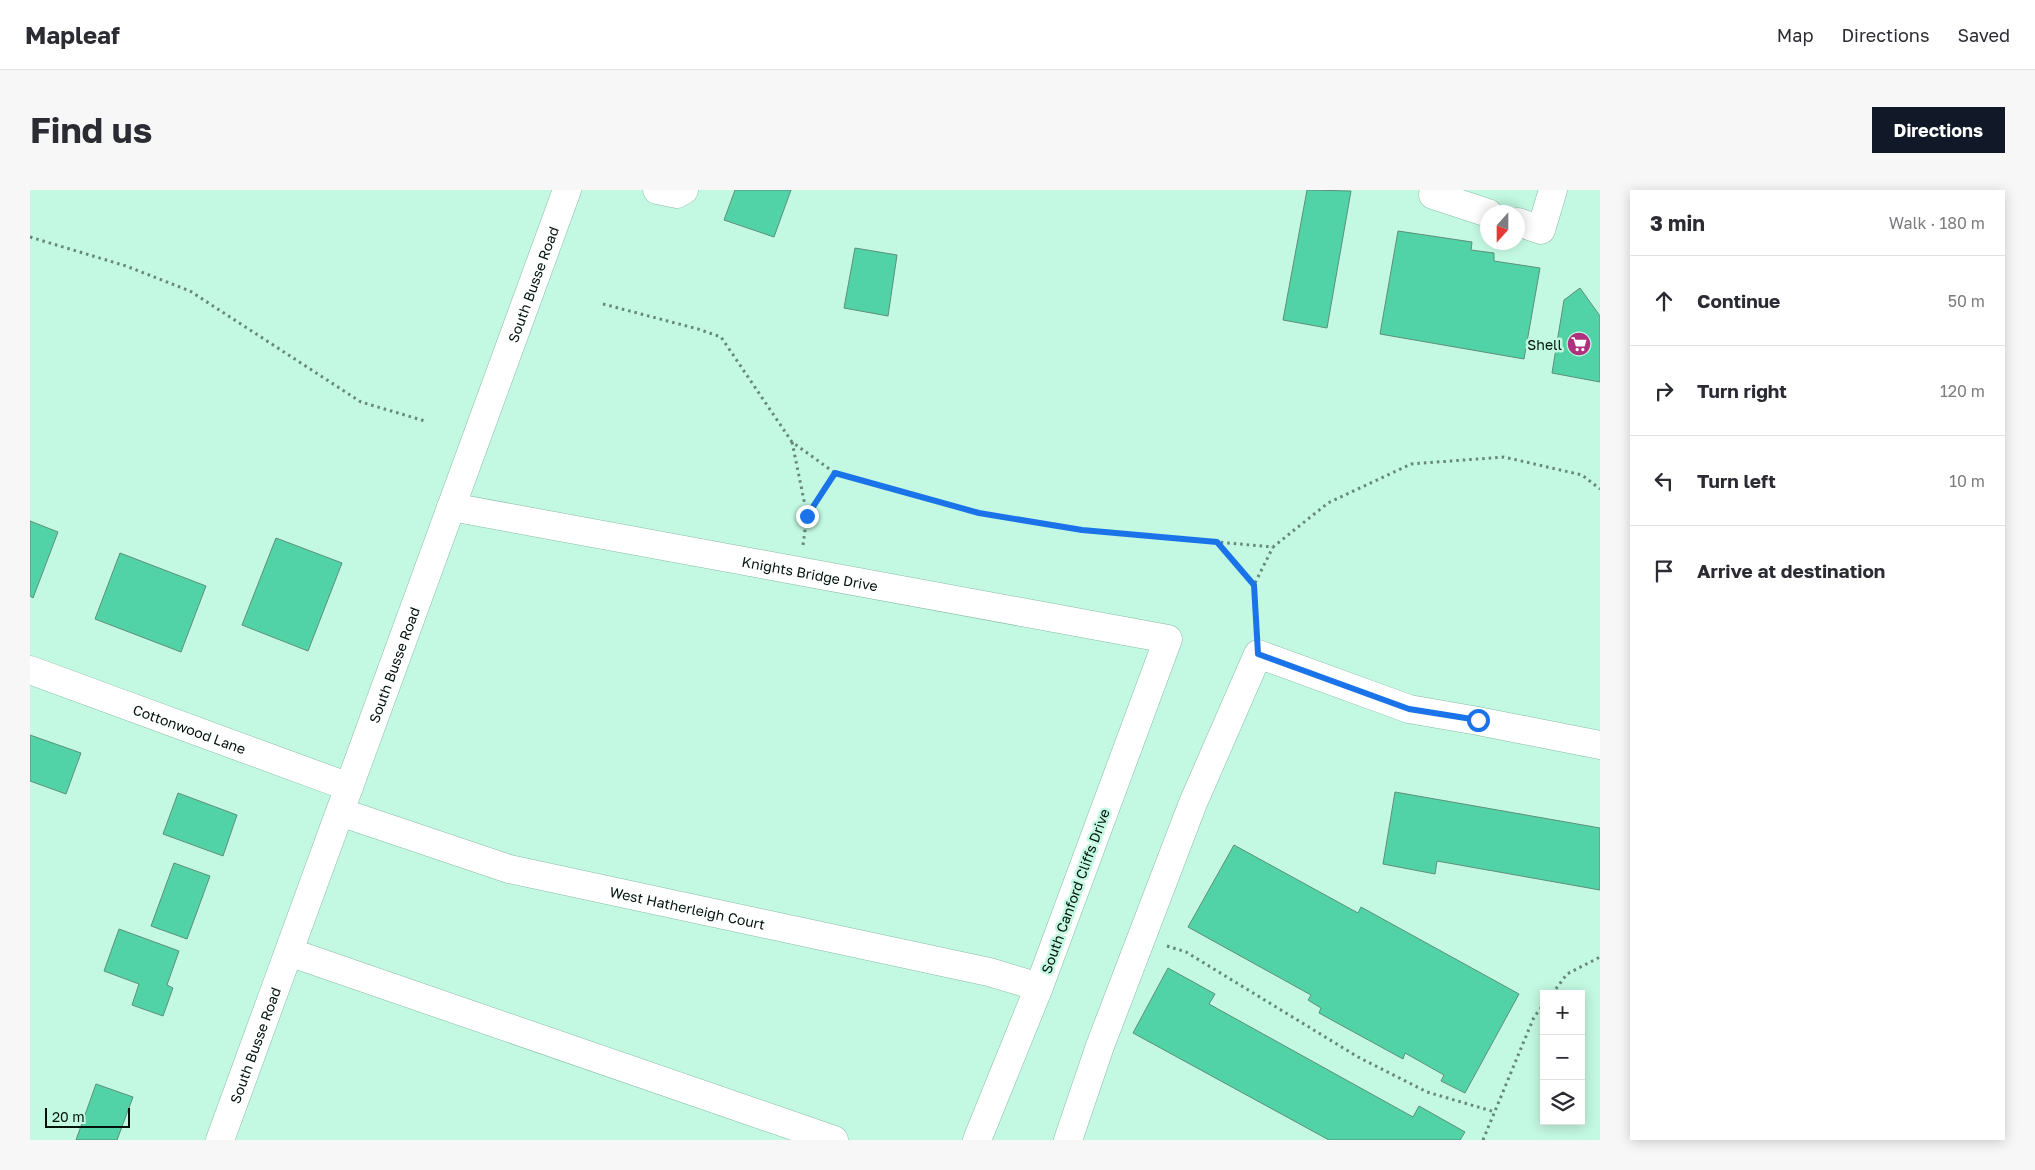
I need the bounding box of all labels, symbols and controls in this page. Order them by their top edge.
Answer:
text: Mapleaf [25,20,120,49]
text: Map [1777,24,1813,46]
text: Directions [1841,24,1929,46]
text: Saved [1957,24,2010,46]
button: Directions [1872,107,2005,153]
text: Find us [30,109,152,151]
north arrow [1480,205,1525,250]
text: 3 min [1650,210,1705,236]
text: Walk · 180 m [1889,213,1985,233]
street label: South Busse Road [504,224,562,345]
icon: ahead [1650,287,1678,315]
text: Continue [1697,289,1780,312]
text: 50 m [1948,291,1985,311]
supermarket icon: Shell [1566,331,1592,357]
place label: Shell [1527,336,1562,353]
icon: right [1650,377,1678,405]
text: Turn right [1697,379,1787,402]
text: 120 m [1940,381,1985,401]
icon: left [1650,467,1678,495]
text: Turn left [1697,469,1776,492]
text: 10 m [1949,471,1985,491]
route end [796,505,819,528]
street label: Knights Bridge Drive [741,552,879,594]
icon: arrive [1650,557,1678,585]
text: Arrive at destination [1697,559,1885,582]
street label: South Busse Road [365,604,423,725]
street label: Cottonwood Lane [131,700,248,757]
route start [1467,709,1490,732]
street label: South Canford Cliffs Drive [1037,806,1113,976]
street label: West Hatherleigh Court [608,882,767,932]
street label: South Busse Road [226,985,284,1105]
map controls [1540,990,1585,1125]
button: + [1540,990,1585,1035]
button: − [1540,1035,1585,1080]
button: layers [1540,1080,1585,1125]
scale bar [45,1105,130,1128]
text: 20 m [52,1108,85,1125]

